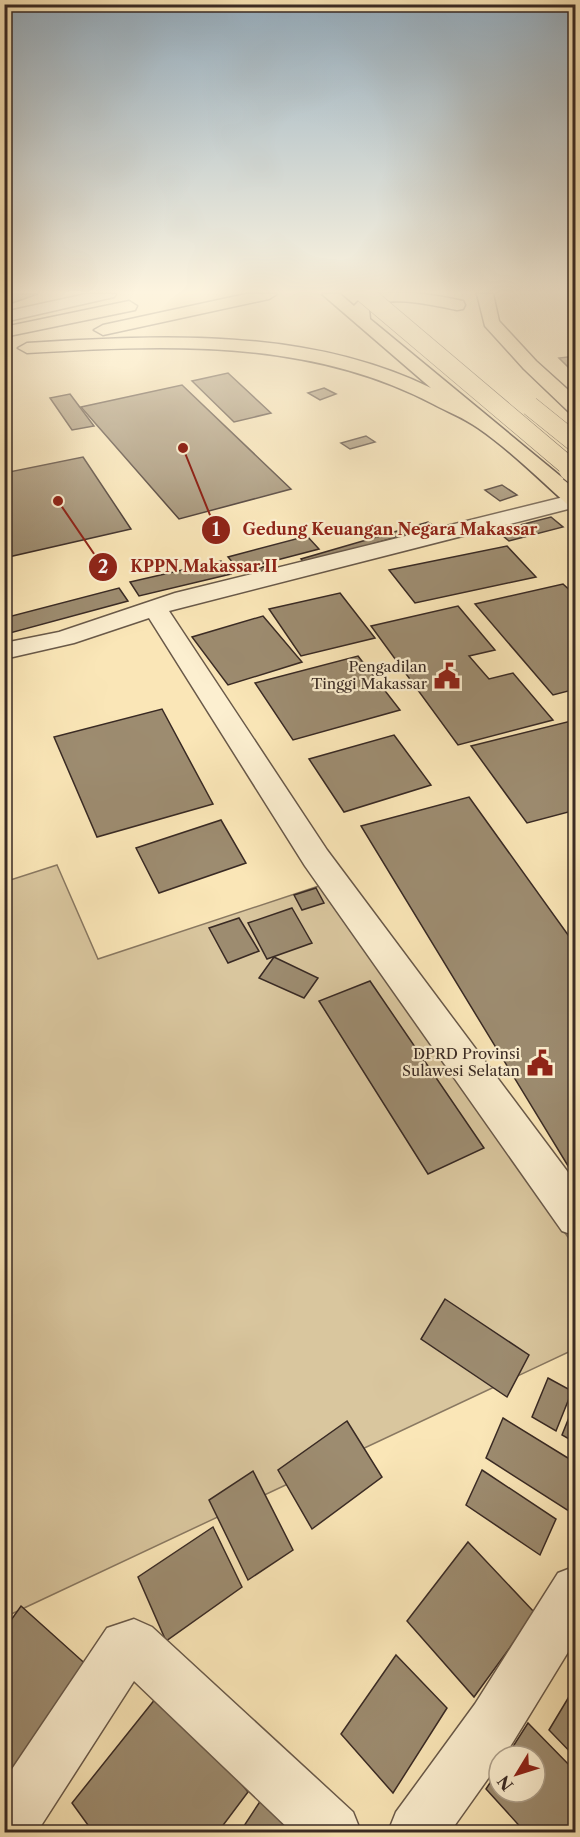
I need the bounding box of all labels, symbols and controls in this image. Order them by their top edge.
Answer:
callout: Gedung Keuangan Negara Makassar [201,513,550,547]
text: 1 [212,519,220,541]
text: Gedung Keuangan Negara Makassar [243,519,538,539]
callout: KPPN Makassar II [88,550,290,584]
text: 2 [98,556,108,578]
text: KPPN Makassar II [130,556,278,576]
place label: Pengadilan Tinggi Makassar [311,657,428,693]
public building icon: Pengadilan Tinggi Makassar [432,661,462,691]
place label: DPRD Provinsi Sulawesi Selatan [402,1044,521,1080]
public building icon: DPRD Provinsi Sulawesi Selatan [525,1048,555,1078]
north arrow [487,1744,547,1804]
text: N [493,1772,517,1795]

